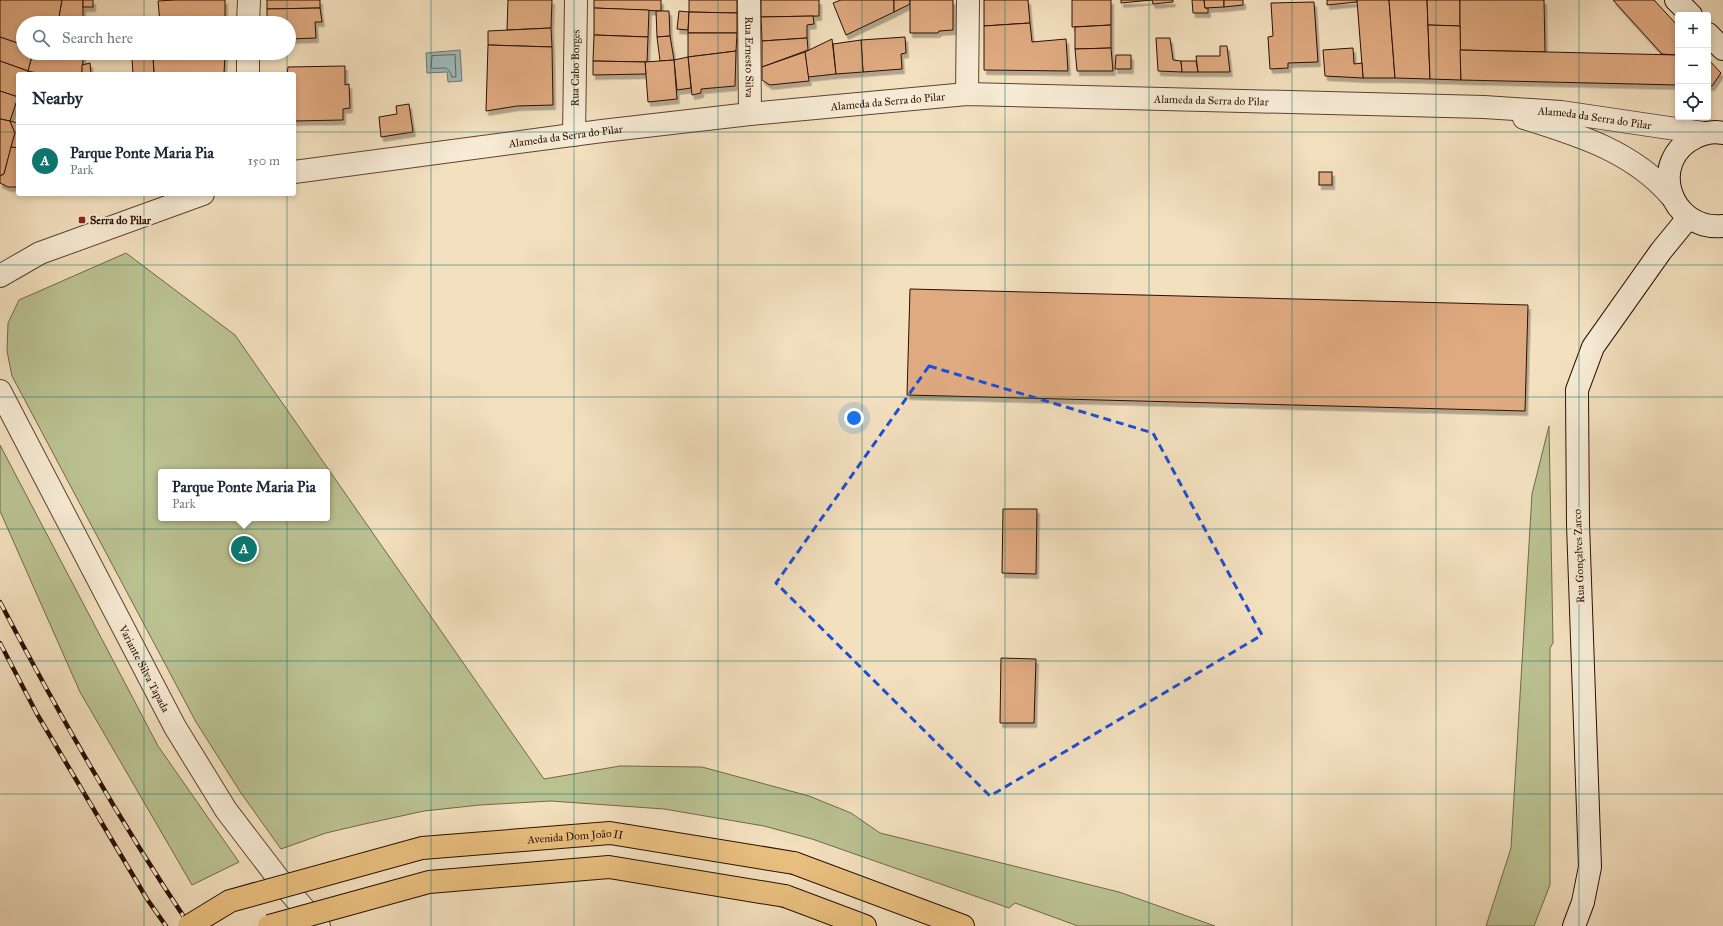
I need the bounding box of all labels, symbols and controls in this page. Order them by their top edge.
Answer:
map controls [1675,12,1711,120]
button: + [1675,12,1711,48]
search box [16,16,296,60]
street label: Rua Ernesto Silva [743,16,756,98]
icon: search [30,27,52,49]
text: Search here [62,29,133,47]
street label: Rua Cabo Borges [568,30,582,107]
button: − [1675,48,1711,84]
button: locate [1675,84,1711,120]
text: Nearby [32,88,83,109]
street label: Alameda da Serra do Pilar [829,89,946,113]
street label: Alameda da Serra do Pilar [1153,92,1270,108]
street label: Alameda da Serra do Pilar [1536,104,1653,132]
street label: Alameda da Serra do Pilar [507,122,624,150]
text: Parque Ponte Maria Pia [70,144,214,162]
text: A [41,153,49,169]
text: 150 m [248,153,280,169]
text: Park [70,162,94,178]
place label: Serra do Pilar [90,214,152,227]
marker: Serra do Pilar [77,215,87,225]
your location [844,408,864,428]
popup [158,469,330,521]
text: Parque Ponte Maria Pia [172,478,316,496]
text: Park [172,496,196,512]
street label: Rua Gonçalves Zarco [1571,508,1587,603]
pin: A [231,534,257,564]
street label: Variante Silva Tapada [116,622,173,715]
street label: Avenida Dom João II [526,826,624,846]

